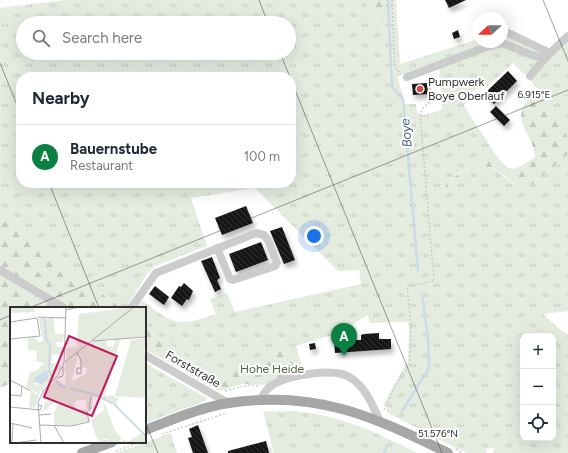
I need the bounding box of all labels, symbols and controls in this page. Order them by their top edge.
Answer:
north arrow [472,12,508,48]
search box [16,16,296,60]
icon: search [30,27,52,49]
text: Search here [62,29,142,47]
place label: Pumpwerk Boye Oberlauf [428,75,505,103]
marker: Pumpwerk Boye Oberlauf [415,84,425,94]
text: Nearby [32,88,90,108]
text: 6.915°E [518,88,551,101]
water label: Boye [397,118,415,148]
text: Bauernstube [70,140,157,158]
text: A [40,149,50,164]
text: 100 m [244,149,280,164]
text: Restaurant [70,158,133,173]
your location [304,226,324,246]
inset map [10,307,146,443]
pin: A [331,323,357,356]
map controls [520,333,556,441]
button: + [520,333,556,369]
street label: Forststraße [163,348,223,391]
park label: Hohe Heide [240,362,305,376]
button: − [520,369,556,405]
button: locate [520,405,556,441]
text: 51.576°N [418,427,458,440]

